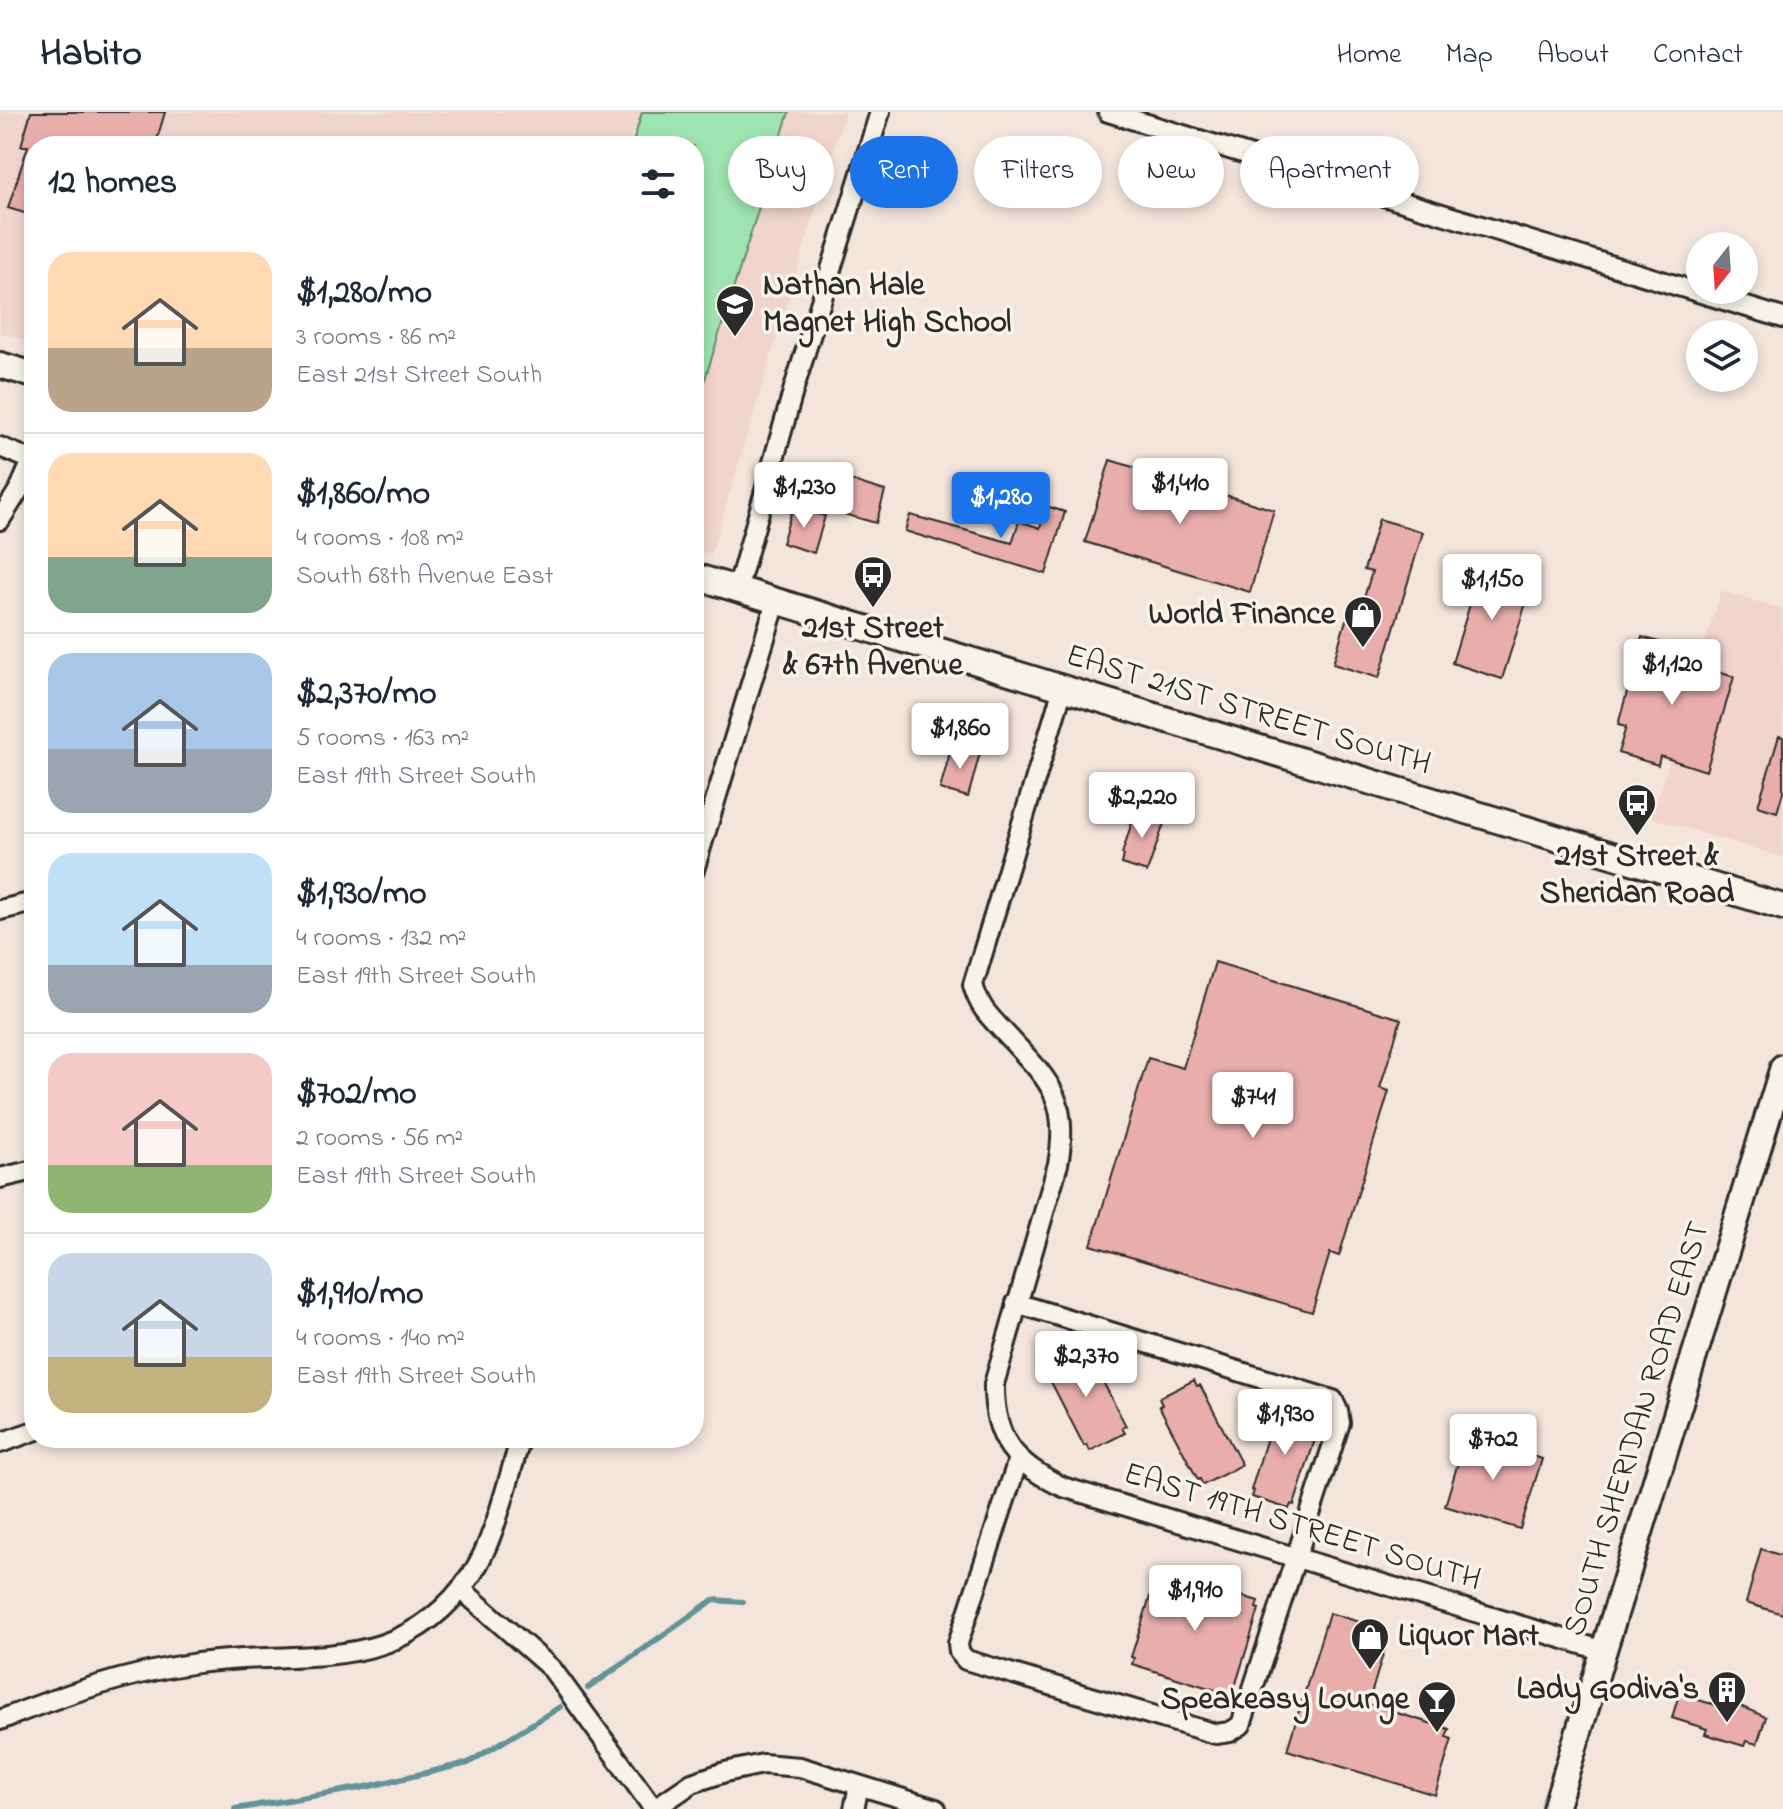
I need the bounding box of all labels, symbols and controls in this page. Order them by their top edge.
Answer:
text: Habito [40,27,142,83]
text: Home [1336,35,1402,76]
text: Map [1446,35,1493,76]
text: About [1537,35,1609,76]
text: Contact [1653,35,1743,76]
chip: Buy [728,136,834,208]
chip: Rent [850,136,958,208]
chip: Filters [974,136,1102,208]
chip: New [1118,136,1224,208]
chip: Apartment [1240,136,1419,208]
text: 12 homes [48,159,177,209]
icon: filters [636,162,680,206]
north arrow [1686,232,1758,304]
map controls [1686,232,1758,392]
place label: Nathan Hale Magnet High School [763,263,1011,348]
text: $1,280/mo [296,269,432,319]
school or university icon: Nathan Hale Magnet High School [714,283,756,338]
icon: home [112,284,208,380]
text: 3 rooms · 86 m² [296,319,456,357]
button: layers [1686,320,1758,392]
text: East 21st Street South [296,357,542,395]
pin: $1,410 [1115,458,1245,526]
pin: $1,230 [739,462,869,530]
text: $1,410 [1151,465,1209,503]
text: $1,230 [772,469,836,507]
text: $1,860/mo [296,470,430,520]
pin: $1,280 [936,472,1066,540]
text: $1,280 [970,479,1032,517]
icon: home [112,485,208,581]
text: 4 rooms · 108 m² [296,520,464,558]
bus stop icon: 21st Street & 67th Avenue [852,554,894,609]
pin: $1,150 [1427,554,1557,622]
text: South 68th Avenue East [296,558,553,596]
text: $1,150 [1461,561,1523,599]
place label: World Finance [1148,592,1337,639]
shop icon: World Finance [1342,594,1384,649]
place label: 21st Street & 67th Avenue [782,606,964,690]
street label: EAST 21ST STREET SOUTH [1060,633,1436,789]
pin: $1,120 [1607,639,1737,707]
text: $1,120 [1642,646,1702,684]
text: $2,370/mo [296,670,437,720]
icon: home [112,685,208,781]
pin: $1,860 [895,703,1025,771]
text: $1,860 [930,710,990,748]
text: 5 rooms · 163 m² [296,720,469,758]
text: East 19th Street South [296,758,536,796]
pin: $2,220 [1077,772,1207,840]
text: $2,220 [1107,779,1177,817]
bus stop icon: 21st Street & Sheridan Road [1616,782,1658,837]
place label: 21st Street & Sheridan Road [1540,834,1734,918]
text: $1,930/mo [296,870,427,920]
icon: home [112,885,208,981]
text: 4 rooms · 132 m² [296,920,467,958]
text: East 19th Street South [296,958,536,996]
text: $702/mo [296,1070,417,1120]
pin: $741 [1206,1072,1300,1140]
text: $741 [1230,1079,1276,1117]
icon: home [112,1085,208,1181]
text: 2 rooms · 56 m² [296,1120,463,1158]
text: East 19th Street South [296,1158,536,1196]
street label: SOUTH SHERIDAN ROAD EAST [1552,1216,1724,1642]
text: $1,910/mo [296,1270,424,1320]
icon: home [112,1285,208,1381]
text: 4 rooms · 140 m² [296,1320,465,1358]
pin: $2,370 [1021,1331,1151,1399]
text: $2,370 [1053,1338,1119,1376]
text: East 19th Street South [296,1358,536,1396]
pin: $1,930 [1220,1389,1350,1457]
text: $1,930 [1256,1396,1314,1434]
pin: $702 [1446,1414,1540,1482]
text: $702 [1468,1421,1518,1459]
street label: EAST 19TH STREET SOUTH [1118,1451,1486,1605]
pin: $1,910 [1130,1565,1260,1633]
text: $1,910 [1167,1572,1223,1610]
place label: Liquor Mart [1398,1614,1539,1661]
shop icon: Liquor Mart [1349,1616,1391,1671]
place label: Lady Godiva's [1516,1667,1699,1715]
building icon: Lady Godiva's [1706,1669,1748,1724]
place label: Speakeasy Lounge [1161,1677,1411,1725]
bar icon: Speakeasy Lounge [1416,1679,1458,1734]

